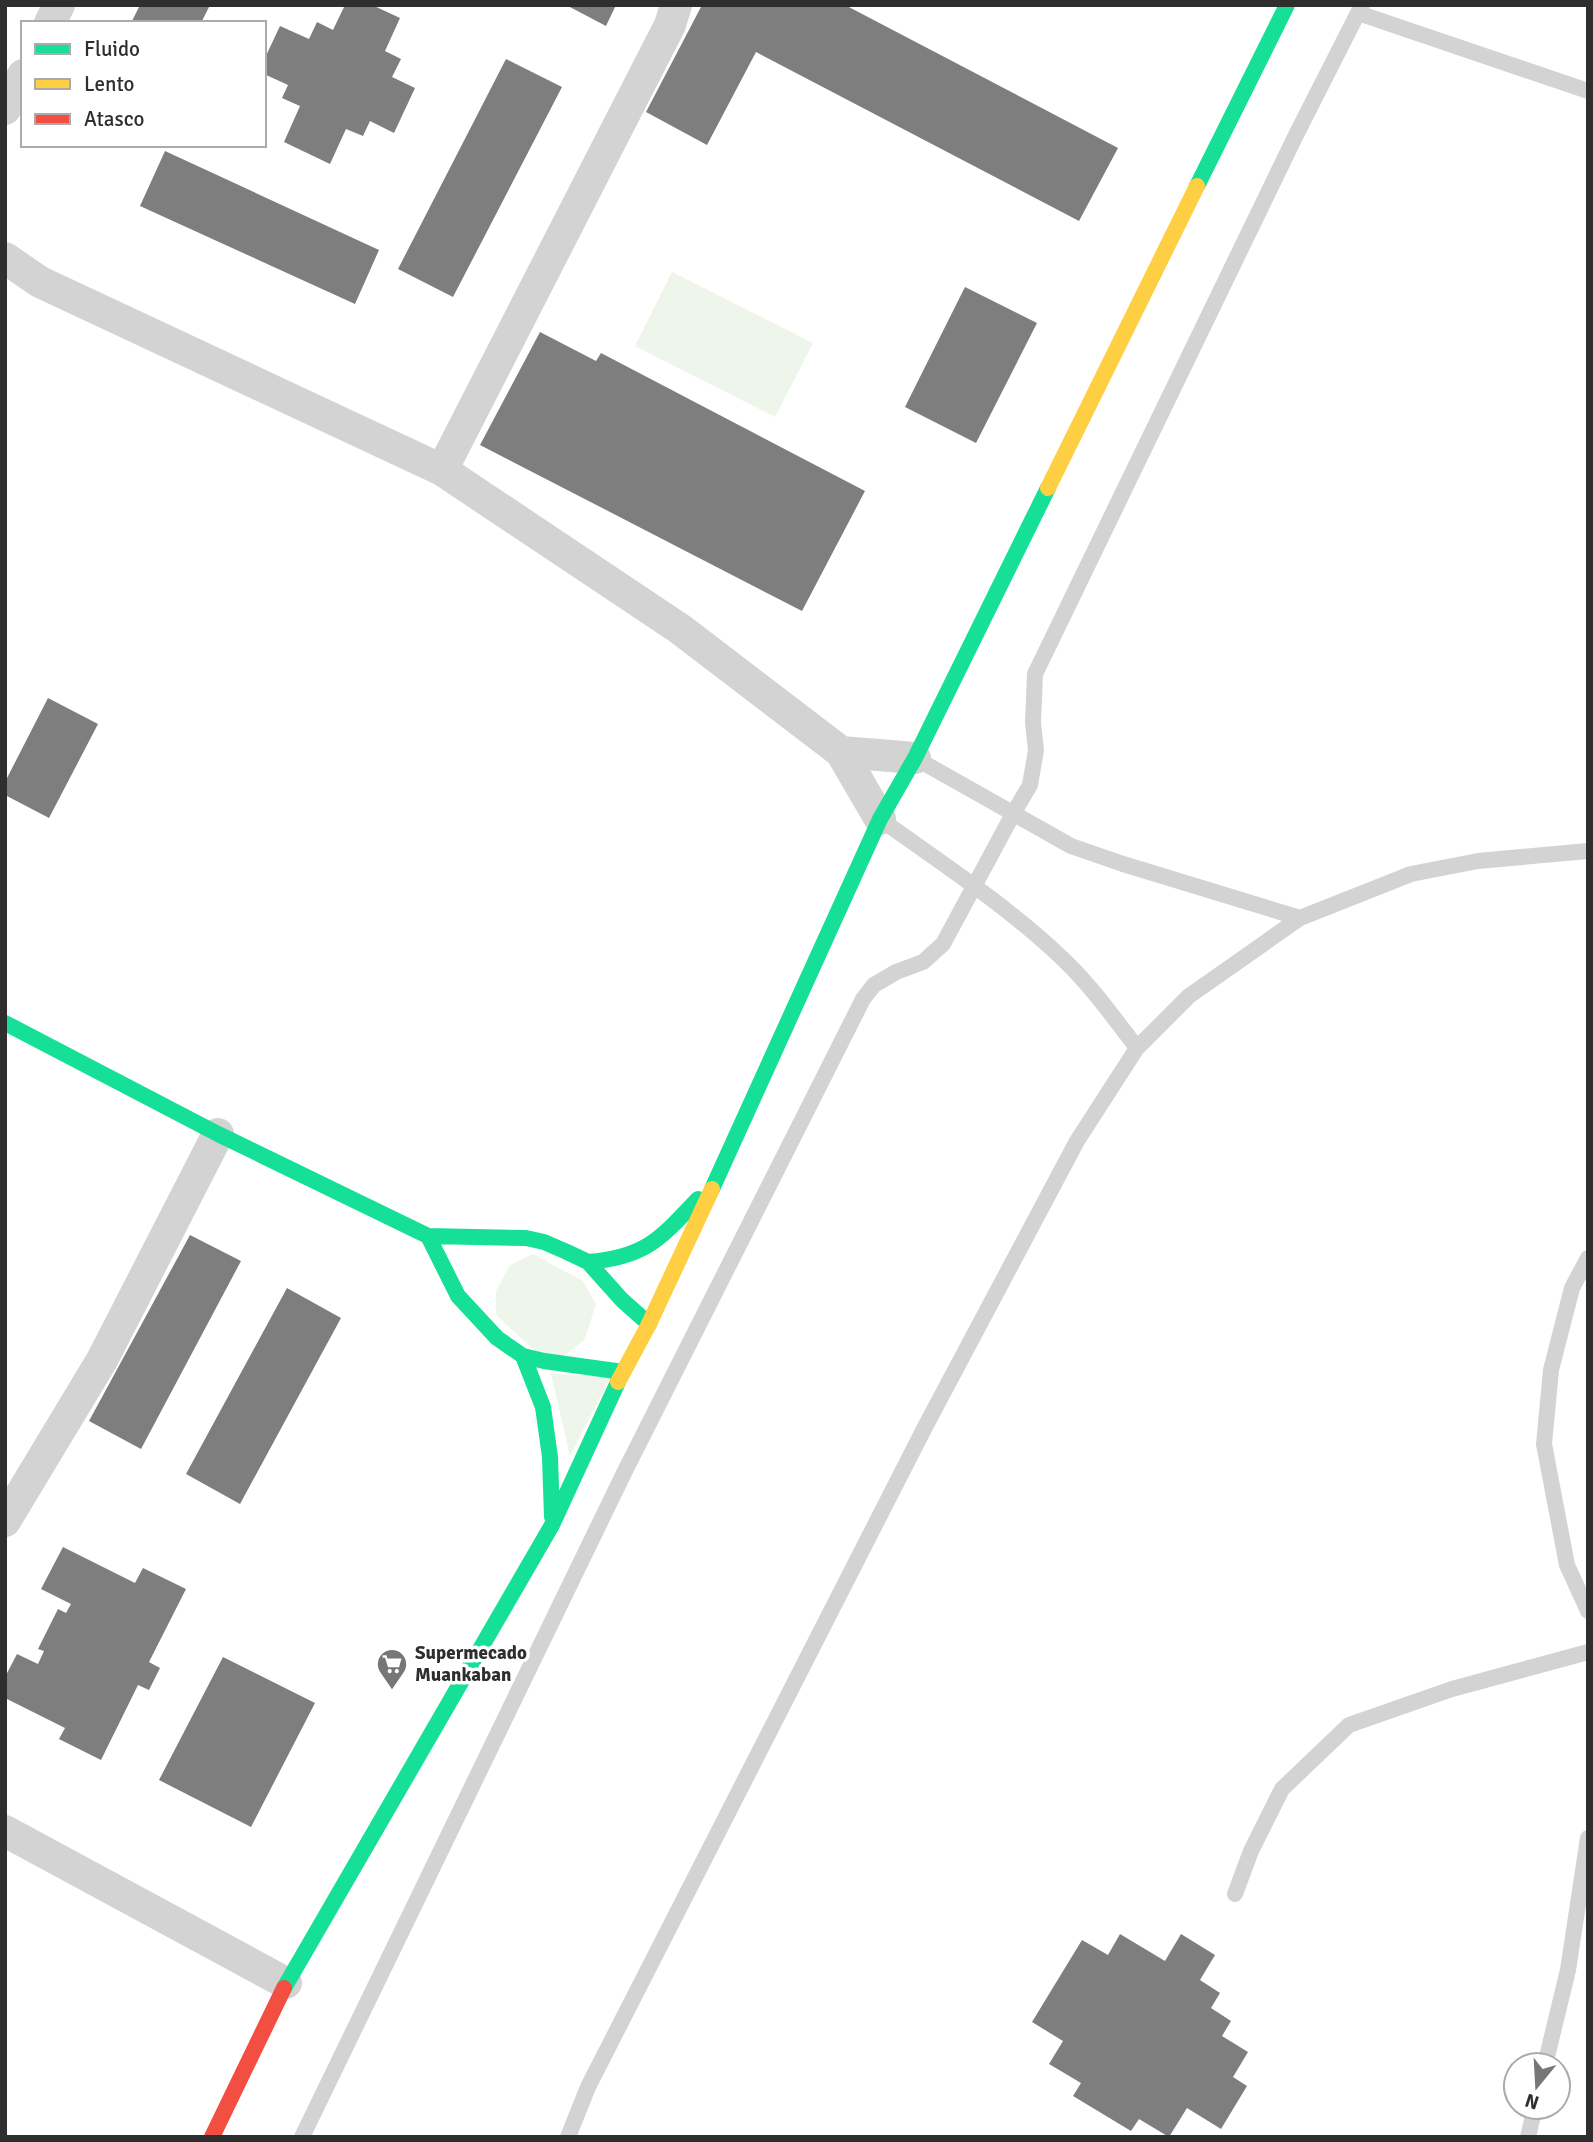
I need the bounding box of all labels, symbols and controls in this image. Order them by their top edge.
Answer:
legend [21,21,266,147]
text: Fluido [84,36,140,62]
text: Lento [84,71,134,97]
text: Atasco [84,106,144,132]
place label: Supermecado Muankaban [415,1641,527,1687]
supermarket icon: Supermecado Muankaban [375,1647,409,1691]
north arrow [1502,2051,1572,2121]
text: N [1522,2088,1542,2115]

